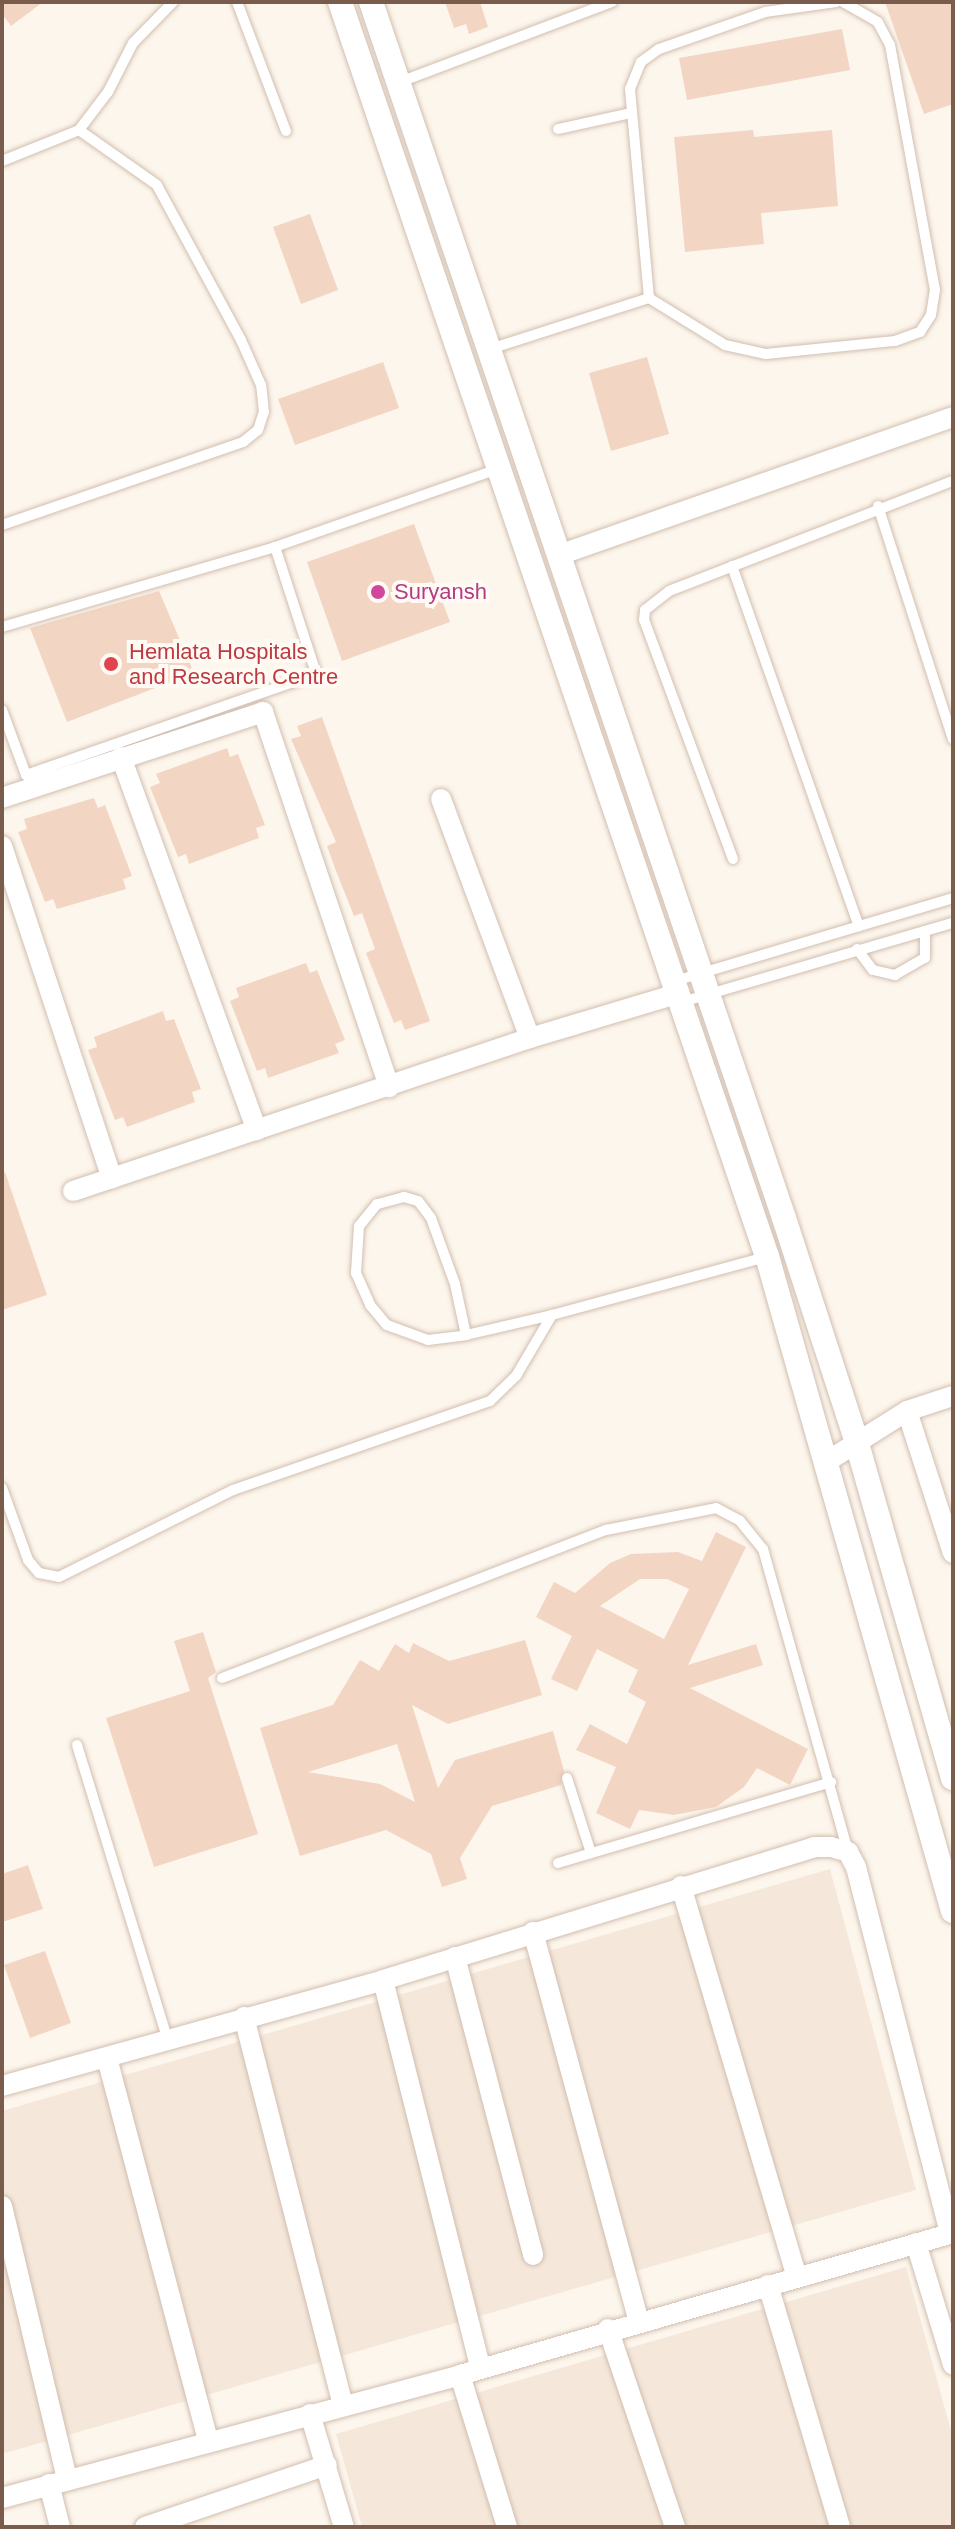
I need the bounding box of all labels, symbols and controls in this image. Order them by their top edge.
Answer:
place label: Suryansh [394,579,487,605]
marker: Suryansh [369,583,387,601]
place label: Hemlata Hospitals and Research Centre [129,638,338,690]
marker: Hemlata Hospitals and Research Centre [100,653,122,675]

